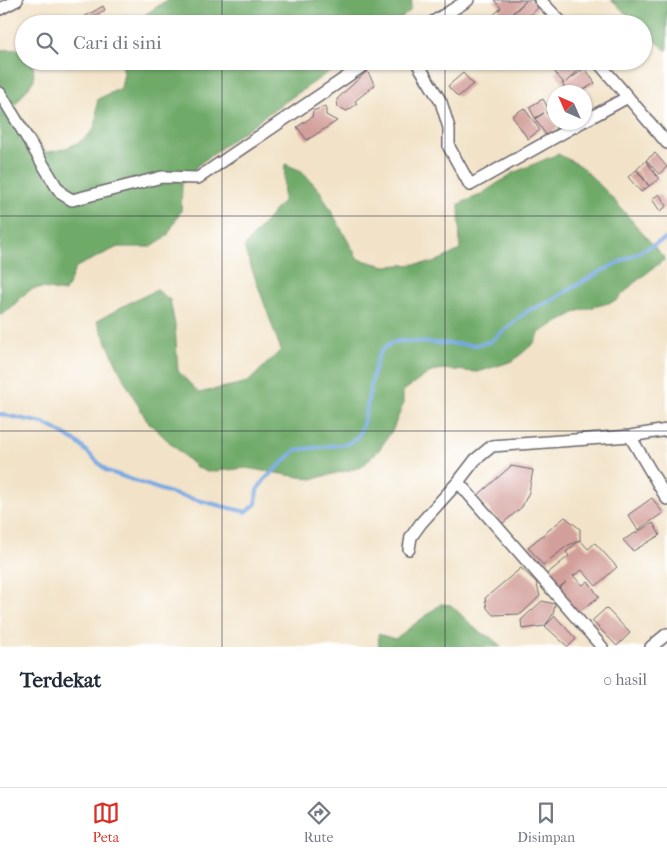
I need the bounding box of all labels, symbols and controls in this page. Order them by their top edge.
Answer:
search box [15,15,652,70]
icon: search [33,29,61,57]
text: Cari di sini [73,32,162,54]
north arrow [547,85,592,130]
text: Terdekat [20,668,101,692]
text: 0 hasil [603,670,647,689]
tab: Peta [92,799,120,846]
tab: Rute [304,799,333,846]
tab: Disimpan [517,799,575,846]

